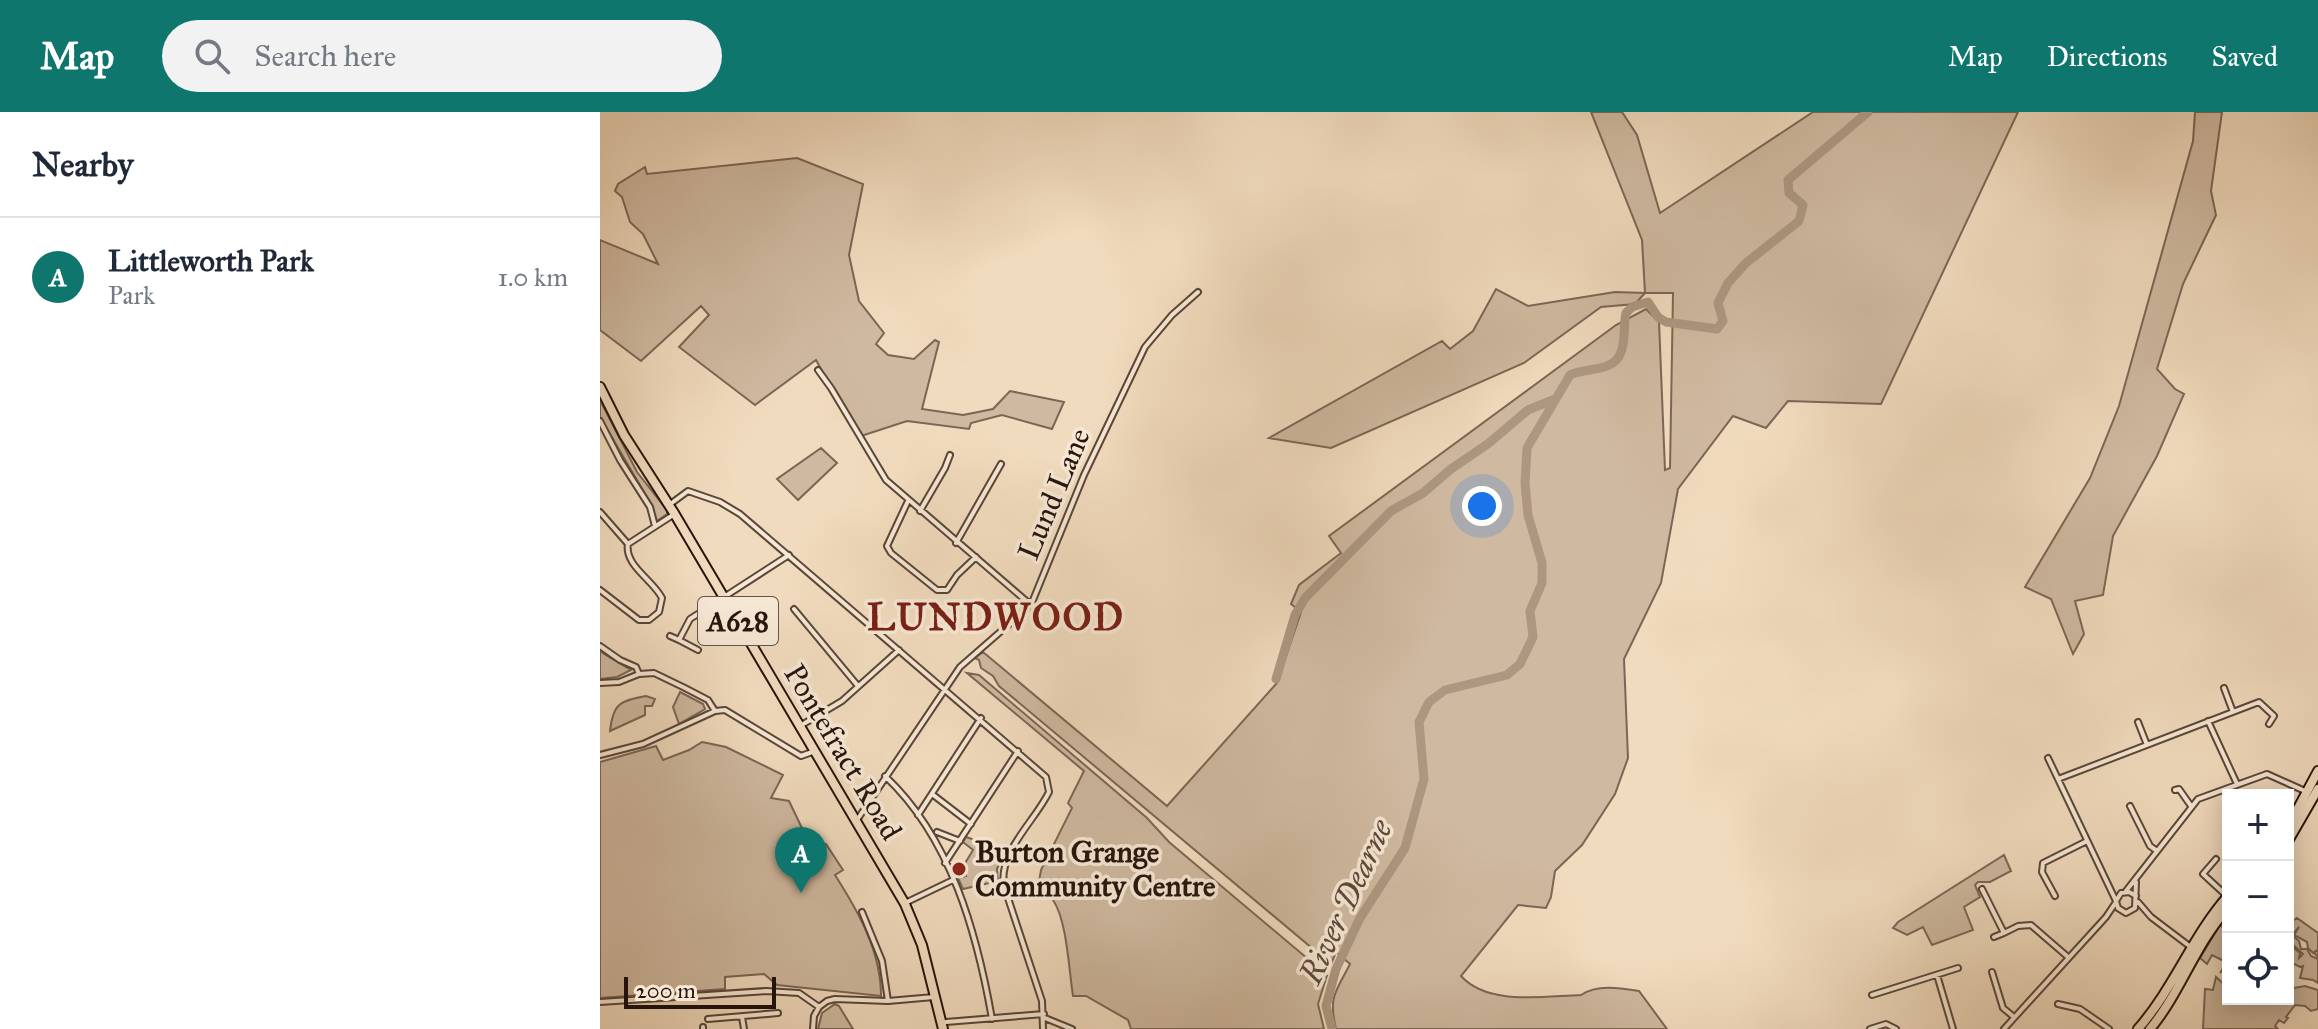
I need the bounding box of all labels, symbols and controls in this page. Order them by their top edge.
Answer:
search box [162,20,722,92]
text: Map [40,33,114,79]
icon: search [190,34,234,78]
text: Search here [254,38,396,74]
text: Map [1948,39,2003,74]
text: Directions [2047,39,2168,74]
text: Saved [2212,39,2278,74]
text: Nearby [32,144,134,185]
text: Littleworth Park [108,243,314,279]
text: A [49,261,67,293]
text: 1.0 km [498,261,568,293]
text: Park [108,279,155,311]
street label: Lund Lane [1010,423,1098,565]
your location [1462,486,1502,526]
district label: LUNDWOOD [867,594,1125,640]
road number: A628 [698,597,778,645]
street label: Pontefract Road [776,658,910,846]
map controls [2222,789,2294,1005]
button: + [2222,789,2294,861]
water label: River Dearne [1291,813,1401,991]
pin: A [775,827,827,893]
place label: Burton Grange Community Centre [975,834,1216,904]
marker: Burton Grange Community Centre [950,860,968,878]
button: − [2222,861,2294,933]
button: locate [2222,933,2294,1005]
scale bar [624,973,776,1009]
text: 200 m [636,977,696,1004]

